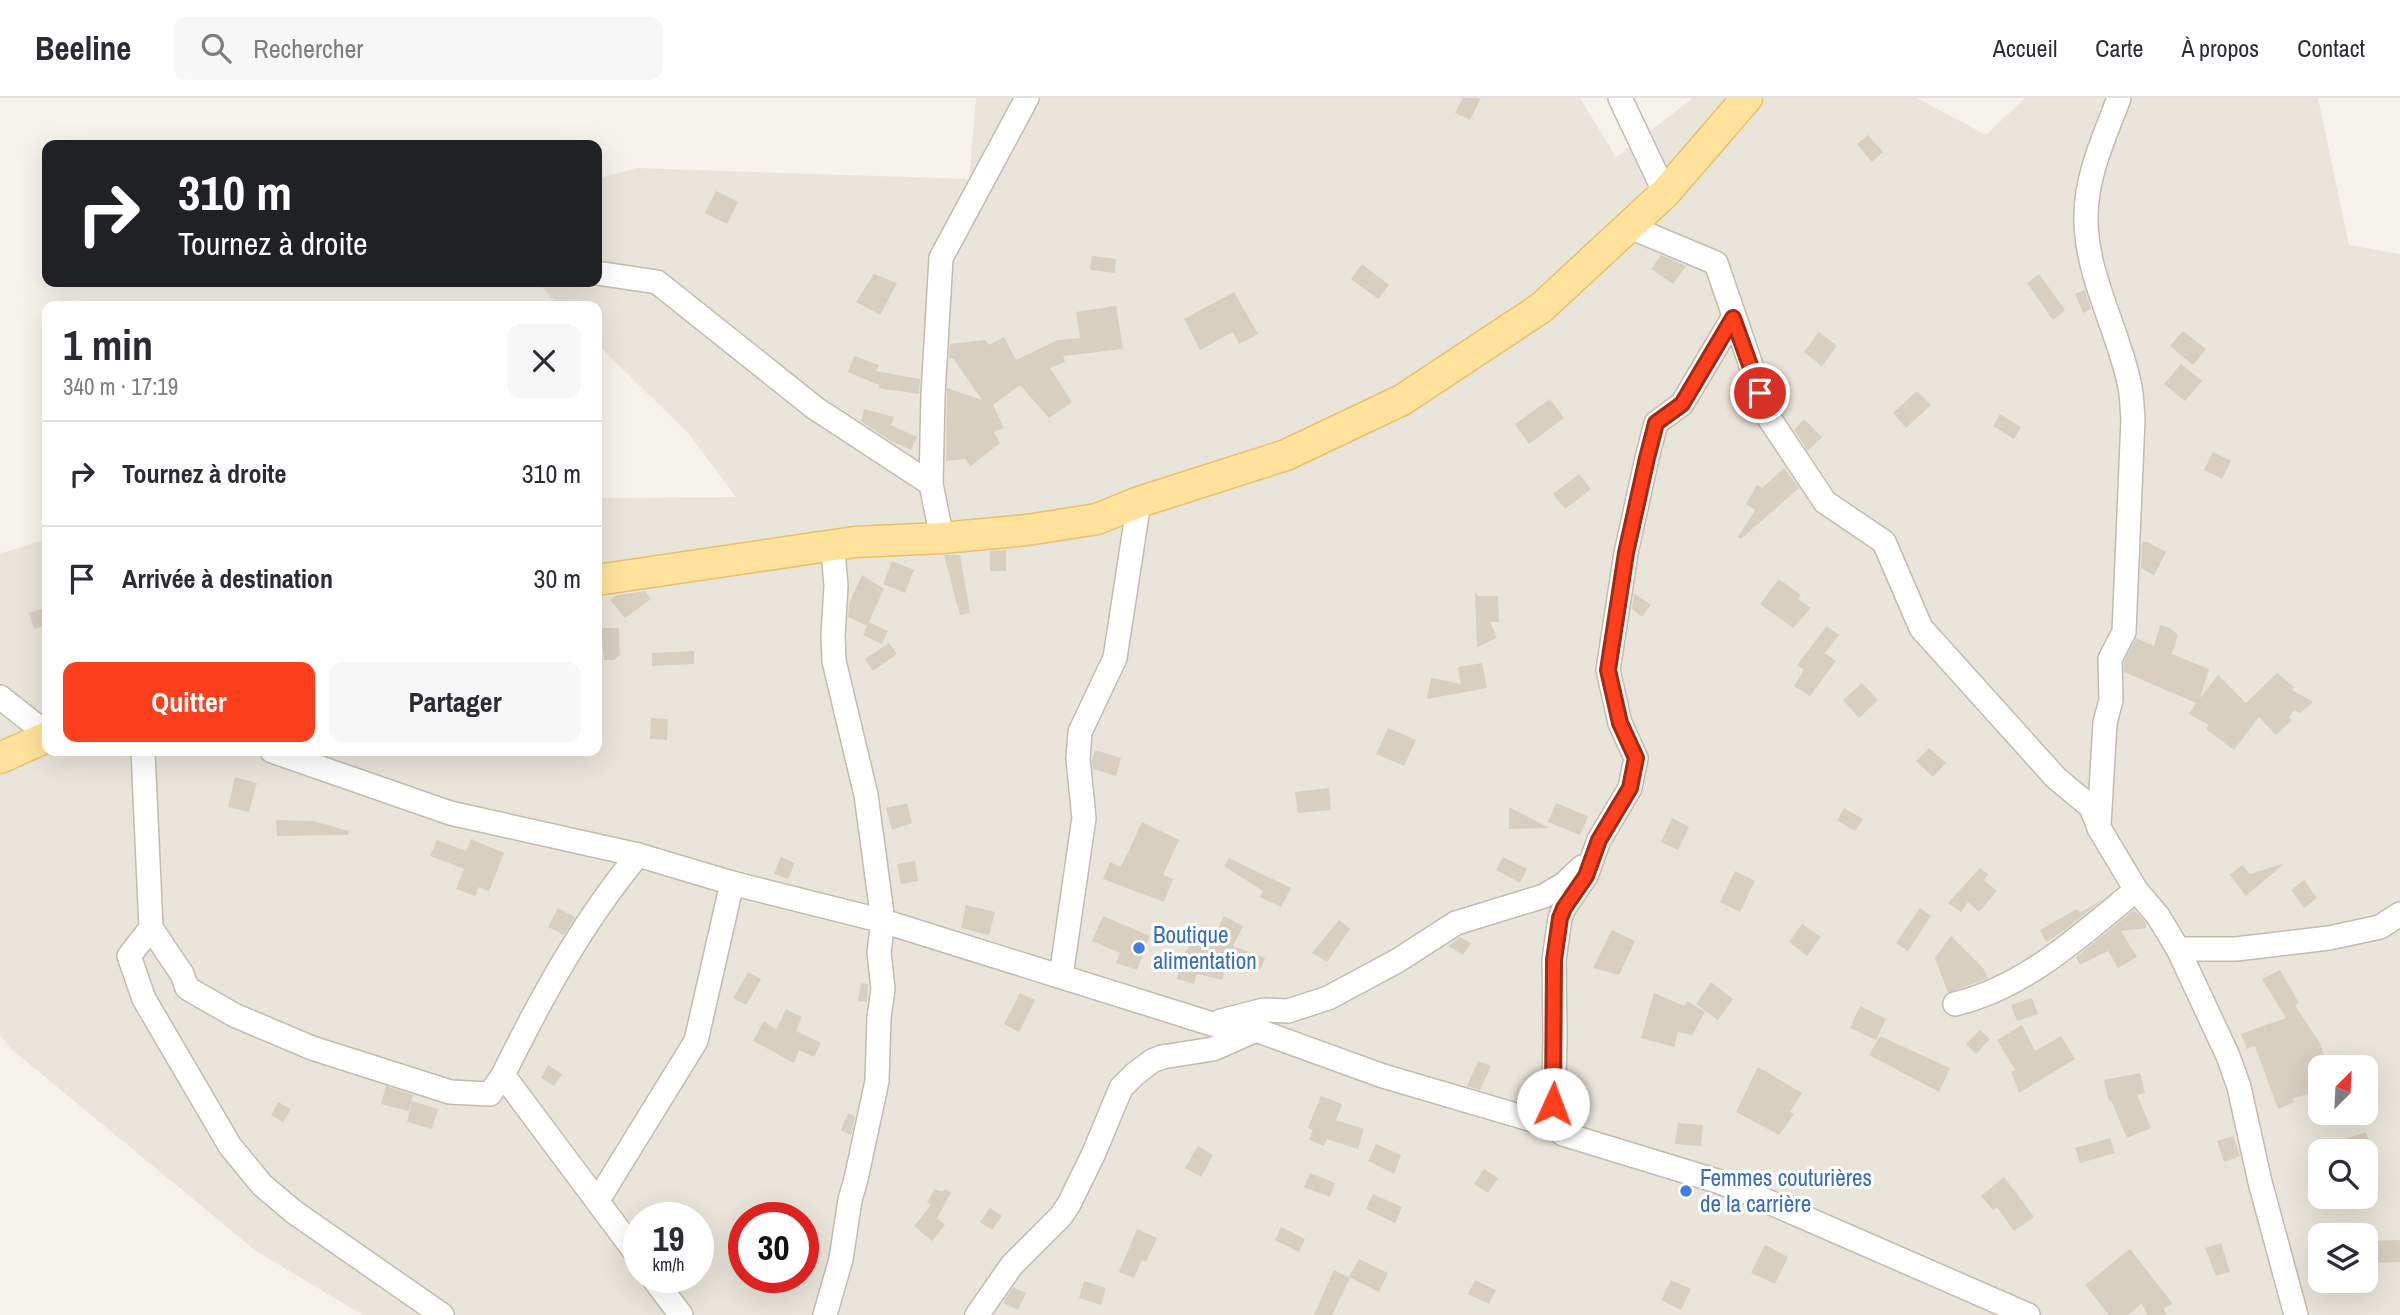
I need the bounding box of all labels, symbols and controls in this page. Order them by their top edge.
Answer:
search box [173,17,663,80]
text: Beeline [35,26,131,70]
icon: search [197,29,235,67]
text: Rechercher [253,31,363,66]
text: Accueil [1993,32,2057,64]
text: Carte [2095,32,2143,64]
text: À propos [2181,32,2259,64]
text: Contact [2297,32,2365,64]
text: 310 m [178,159,292,225]
icon: right [63,168,154,259]
text: Tournez à droite [178,222,368,265]
text: 1 min [63,317,153,373]
button: close [507,324,581,398]
pin [1730,363,1790,423]
text: 340 m · 17:19 [63,371,178,402]
icon: arrive [1741,374,1779,412]
icon: right [63,455,101,493]
text: Tournez à droite [122,456,286,491]
text: 310 m [522,456,581,491]
icon: arrive [63,560,101,598]
text: Arrivée à destination [122,561,333,596]
text: 30 m [534,561,581,596]
button: Quitter [63,662,315,742]
button: Partager [329,662,581,742]
place label: Boutique alimentation [1153,919,1257,976]
marker: Boutique alimentation [1131,940,1147,956]
north arrow [2308,1055,2378,1125]
map controls [2308,1055,2378,1293]
position arrow [1516,1067,1590,1141]
button: search [2308,1139,2378,1209]
place label: Femmes couturières de la carrière [1700,1162,1872,1219]
marker: Femmes couturières de la carrière [1678,1183,1694,1199]
speed limit sign: 30 [728,1202,819,1293]
text: 19 [653,1215,684,1262]
button: layers [2308,1223,2378,1293]
text: km/h [653,1252,685,1277]

